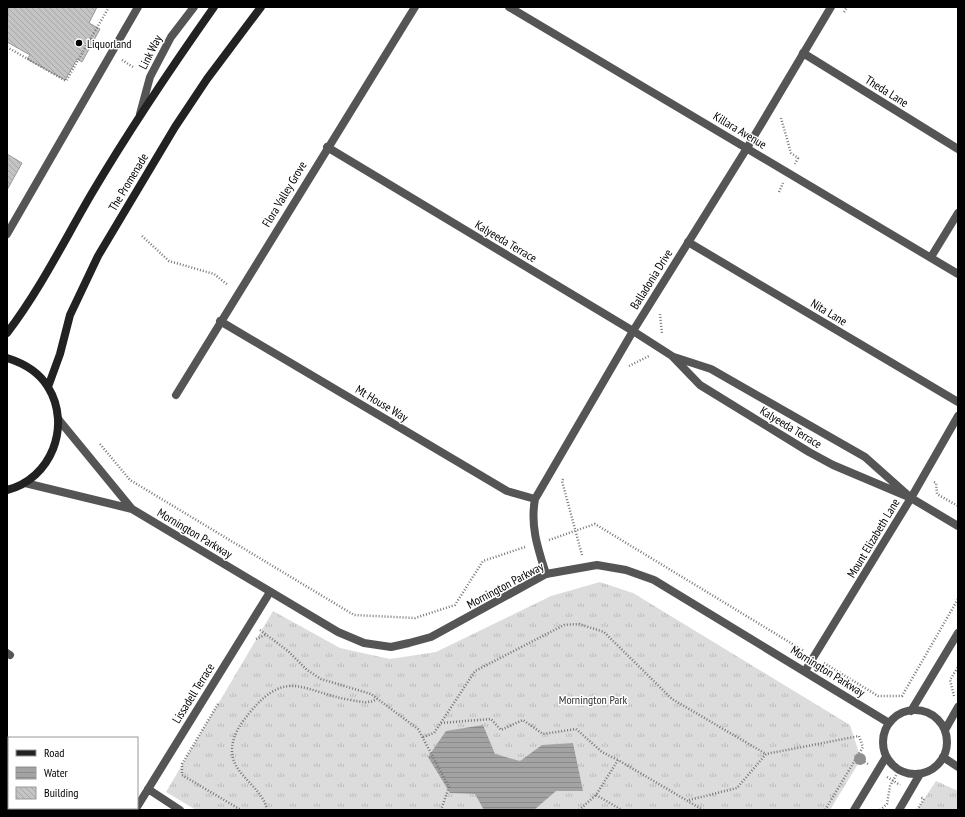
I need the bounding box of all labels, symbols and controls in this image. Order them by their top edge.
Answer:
street label: Link Way [135,32,165,72]
place label: Liquorland [87,36,132,51]
marker: Liquorland [74,38,84,48]
street label: Theda Lane [863,72,911,110]
street label: Killara Avenue [711,108,769,152]
street label: The Promenade [105,150,151,214]
street label: Flora Valley Grove [258,158,310,230]
street label: Kalyeeda Terrace [472,217,540,265]
street label: Balladonia Drive [627,246,675,312]
street label: Nita Lane [808,295,850,329]
street label: Mt House Way [353,381,411,425]
street label: Kalyeeda Terrace [757,403,825,451]
street label: Mount Elizabeth Lane [843,496,903,580]
street label: Mornington Parkway [155,505,236,562]
street label: Mornington Parkway [464,558,546,612]
street label: Mornington Parkway [788,642,868,700]
street label: Lissadell Terrace [169,660,217,726]
park label: Mornington Park [559,692,628,707]
legend [8,737,138,809]
text: Road [44,745,64,760]
text: Water [44,765,69,780]
text: Building [44,785,79,800]

